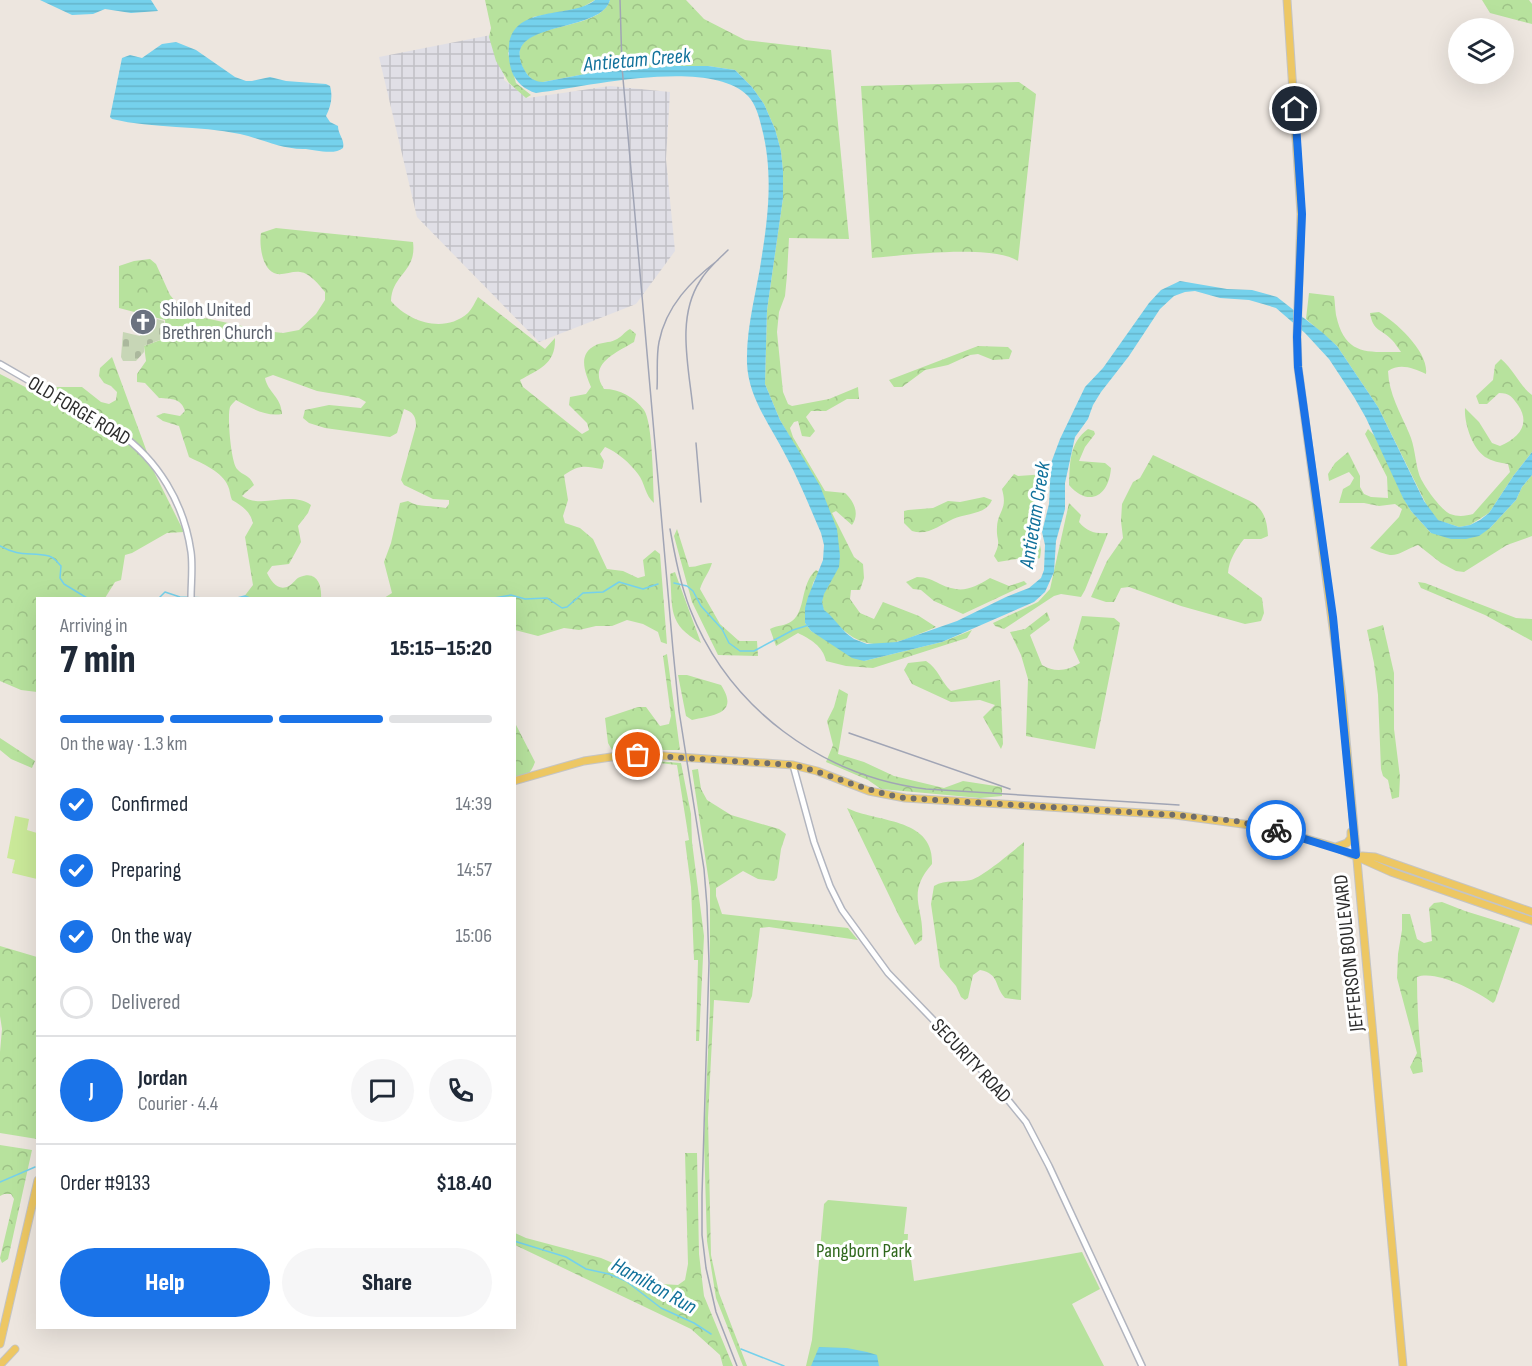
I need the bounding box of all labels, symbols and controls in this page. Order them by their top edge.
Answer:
map controls [1448,18,1514,84]
button: layers [1448,18,1514,84]
water label: Antietam Creek [581,43,693,77]
pin [1269,83,1320,134]
icon: home [1278,92,1311,125]
place label: Shiloh United Brethren Church [162,298,273,345]
church icon: Shiloh United Brethren Church [128,307,158,337]
street label: OLD FORGE ROAD [23,371,135,451]
water label: Antietam Creek [1014,459,1056,571]
text: Arriving in [60,614,128,638]
text: 15:15–15:20 [391,635,492,662]
text: 7 min [60,637,136,684]
pin [612,729,663,780]
text: On the way · 1.3 km [60,732,187,756]
icon: bag [621,738,654,771]
icon: check [60,788,93,821]
text: Confirmed [111,791,188,818]
text: 14:39 [456,792,492,816]
courier [1246,800,1306,860]
icon: bike [1260,814,1293,847]
icon: check [60,854,93,887]
text: Preparing [111,857,181,884]
text: 14:57 [457,858,492,882]
street label: JEFFERSON BOULEVARD [1329,873,1369,1034]
icon: check [60,920,93,953]
text: On the way [111,923,192,950]
text: 15:06 [456,924,492,948]
text: Delivered [111,989,180,1016]
street label: SECURITY ROAD [926,1014,1016,1108]
button: chat [351,1059,414,1122]
button: phone [429,1059,492,1122]
text: Jordan [138,1065,187,1092]
text: J [89,1077,94,1104]
text: Courier · 4.4 [138,1092,218,1116]
text: Order #9133 [60,1170,151,1197]
text: $18.40 [436,1170,492,1197]
park label: Pangborn Park [816,1239,912,1263]
button: Help [60,1248,270,1317]
button: Share [282,1248,492,1317]
water label: Hamilton Run [607,1252,701,1320]

